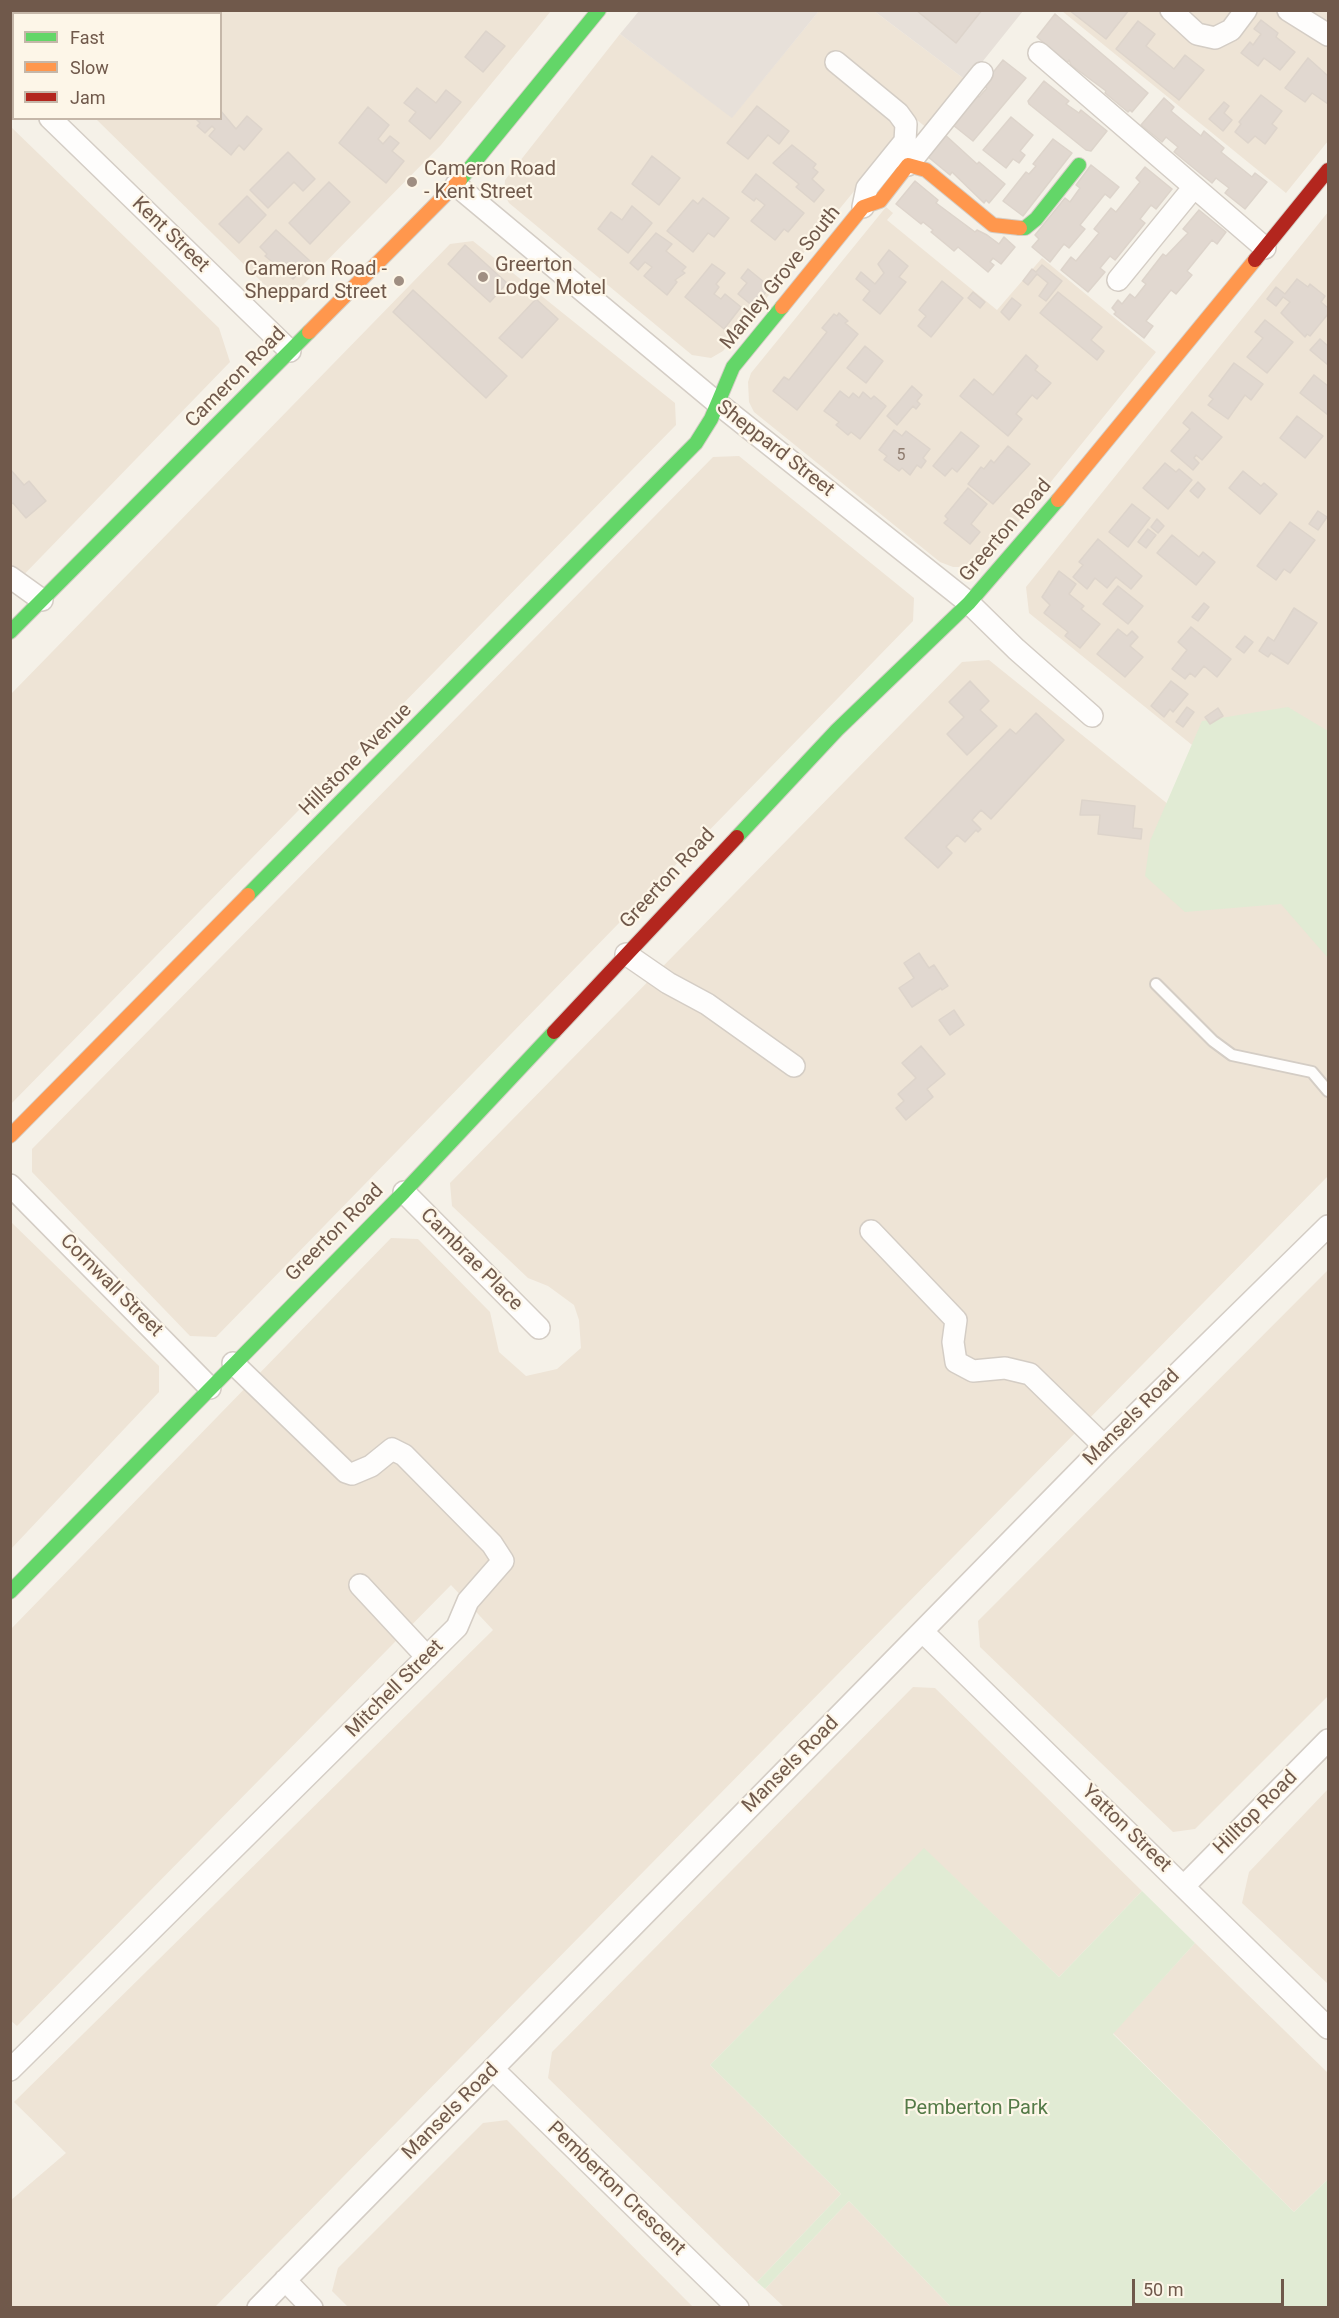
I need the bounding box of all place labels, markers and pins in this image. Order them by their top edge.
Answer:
place label: Cameron Road - Kent Street [424,158,556,205]
marker: Cameron Road - Kent Street [405,175,419,189]
place label: Greerton Lodge Motel [495,254,606,301]
place label: Cameron Road - Sheppard Street [245,258,387,305]
marker: Greerton Lodge Motel [476,270,490,284]
marker: Cameron Road - Sheppard Street [392,274,406,288]

